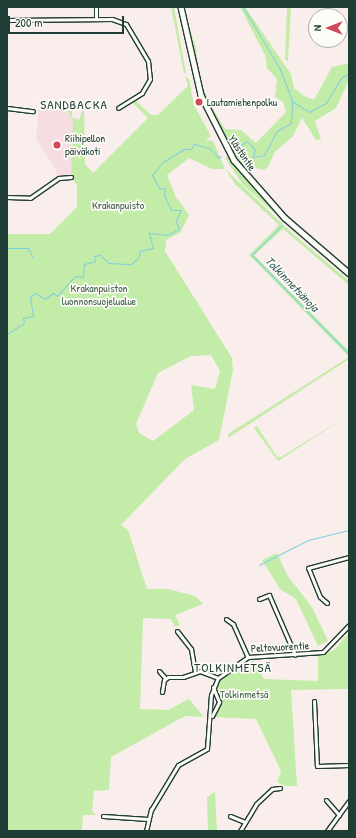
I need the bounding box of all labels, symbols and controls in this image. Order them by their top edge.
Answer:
scale bar [10,8,126,34]
north arrow [308,8,348,48]
text: 200 m [15,14,42,31]
text: N [310,25,324,31]
place label: Lautamiehenpolku [207,95,277,109]
district label: SANDBACKA [40,96,108,112]
marker: Lautamiehenpolku [194,97,204,107]
place label: Riihipellon päiväkoti [65,132,105,158]
street label: Ylästöntie [225,133,259,173]
marker: Riihipellon päiväkoti [52,140,62,150]
park label: Krakanpuisto [92,198,144,212]
water label: Tolkinmetsänoja [262,253,322,315]
park label: Krakanpuiston luonnonsuojelualue [62,282,136,308]
street label: Peltovuorentie [251,639,309,655]
district label: TOLKINMETSÄ [194,659,272,675]
park label: Tolkinmetsä [220,687,268,701]

